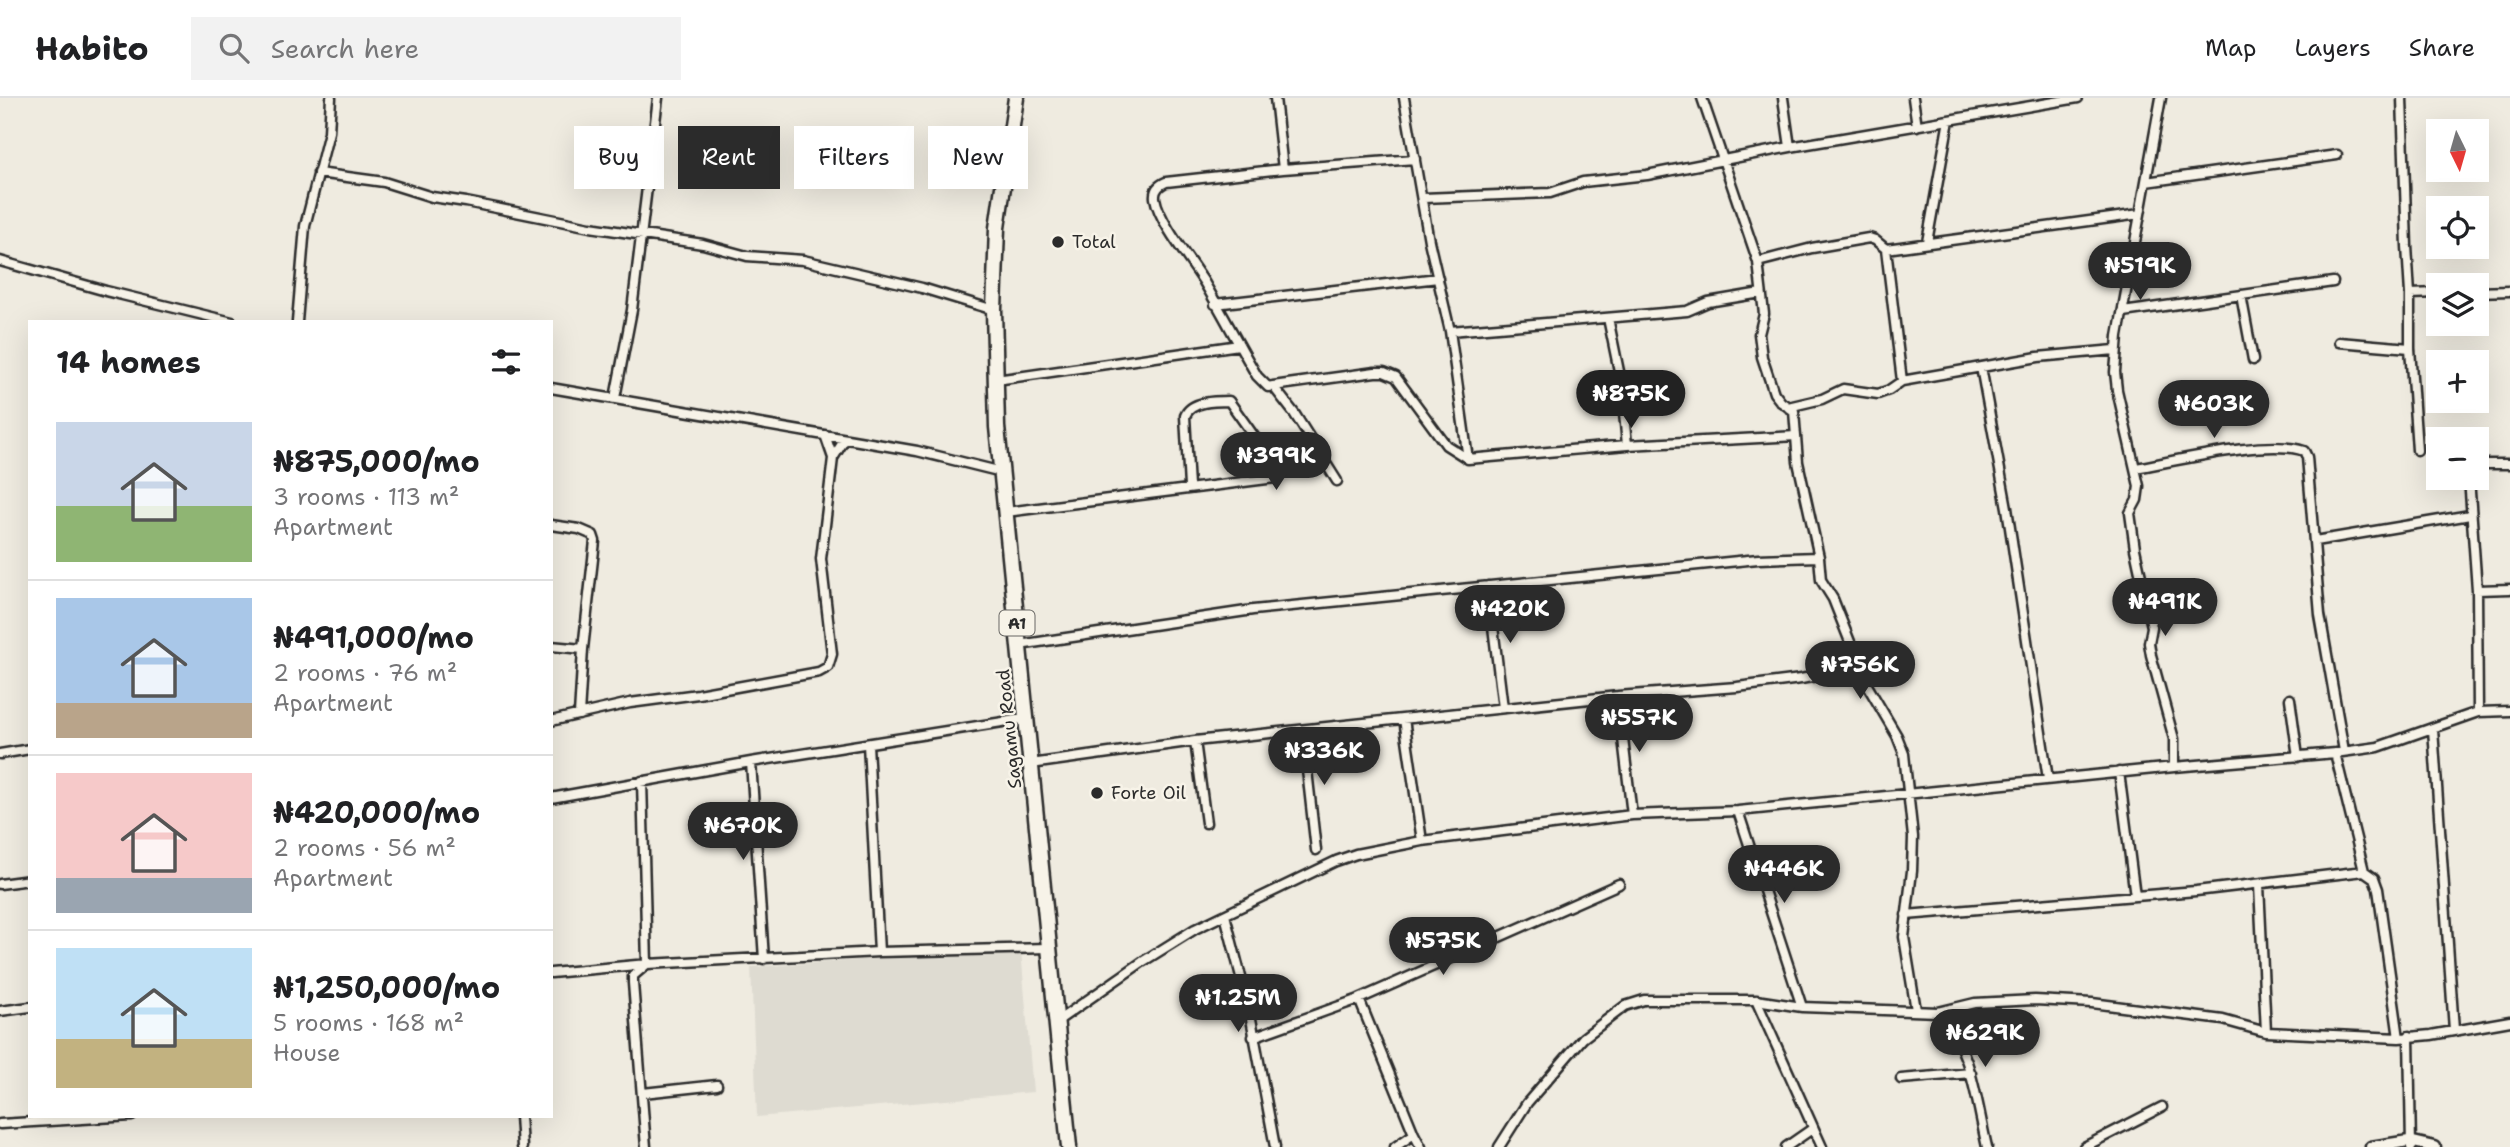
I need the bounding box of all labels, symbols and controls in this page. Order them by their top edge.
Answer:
search box [191,17,681,80]
text: Habito [35,26,149,71]
icon: search [215,29,253,67]
text: Search here [271,31,419,66]
text: Map [2205,32,2256,64]
text: Layers [2294,32,2371,64]
text: Share [2409,32,2475,64]
north arrow [2426,119,2488,182]
map controls [2426,119,2489,490]
chip: Buy [574,126,664,189]
chip: Rent [678,126,780,189]
chip: Filters [794,126,914,189]
chip: New [928,126,1028,189]
button: locate [2426,196,2489,259]
place label: Total [1072,230,1116,254]
marker: Total [1050,234,1066,250]
pin: ₦519K [2091,242,2189,302]
text: ₦519K [2104,250,2176,280]
button: layers [2426,273,2489,336]
text: 14 homes [56,342,201,383]
icon: filters [487,343,525,381]
button: + [2426,350,2489,413]
pin: ₦875K [1582,370,1680,430]
text: ₦875K [1592,378,1670,408]
pin: ₦603K [2165,380,2263,440]
text: ₦603K [2174,388,2254,418]
button: − [2426,427,2489,490]
pin: ₦399K [1227,432,1325,492]
text: ₦399K [1236,440,1316,470]
text: ₦875,000/mo [273,441,480,482]
icon: home [112,450,196,534]
text: 3 rooms · 113 m² [273,482,459,512]
text: Apartment [273,512,393,542]
pin: ₦491K [2116,578,2214,638]
pin: ₦420K [1461,586,1559,645]
text: ₦491K [2128,586,2202,616]
text: ₦420K [1471,593,1549,623]
road number: A1 [1000,610,1034,636]
text: ₦491,000/mo [273,617,474,658]
icon: home [112,626,196,710]
pin: ₦756K [1811,642,1909,701]
text: ₦756K [1821,649,1899,679]
text: 2 rooms · 76 m² [273,658,457,688]
street label: Sagamu Road [991,668,1027,790]
text: Apartment [273,688,393,718]
pin: ₦557K [1590,694,1688,754]
text: ₦557K [1601,702,1677,732]
pin: ₦336K [1275,728,1373,787]
text: ₦336K [1284,735,1364,765]
place label: Forte Oil [1111,781,1187,805]
marker: Forte Oil [1089,785,1105,801]
text: ₦420,000/mo [273,792,480,833]
icon: home [112,801,196,885]
pin: ₦670K [694,802,792,862]
text: ₦670K [704,810,782,840]
text: 2 rooms · 56 m² [273,833,456,863]
pin: ₦446K [1735,846,1833,905]
text: ₦446K [1744,853,1824,883]
text: Apartment [273,863,393,893]
pin: ₦575K [1394,918,1492,977]
text: ₦575K [1405,925,1481,955]
text: ₦1,250,000/mo [273,967,500,1008]
pin: ₦1.25M [1181,974,1295,1034]
icon: home [112,976,196,1060]
text: ₦1.25M [1195,982,1281,1012]
text: 5 rooms · 168 m² [273,1008,464,1038]
pin: ₦629K [1936,1010,2034,1069]
text: ₦629K [1946,1017,2024,1047]
text: House [273,1038,341,1068]

